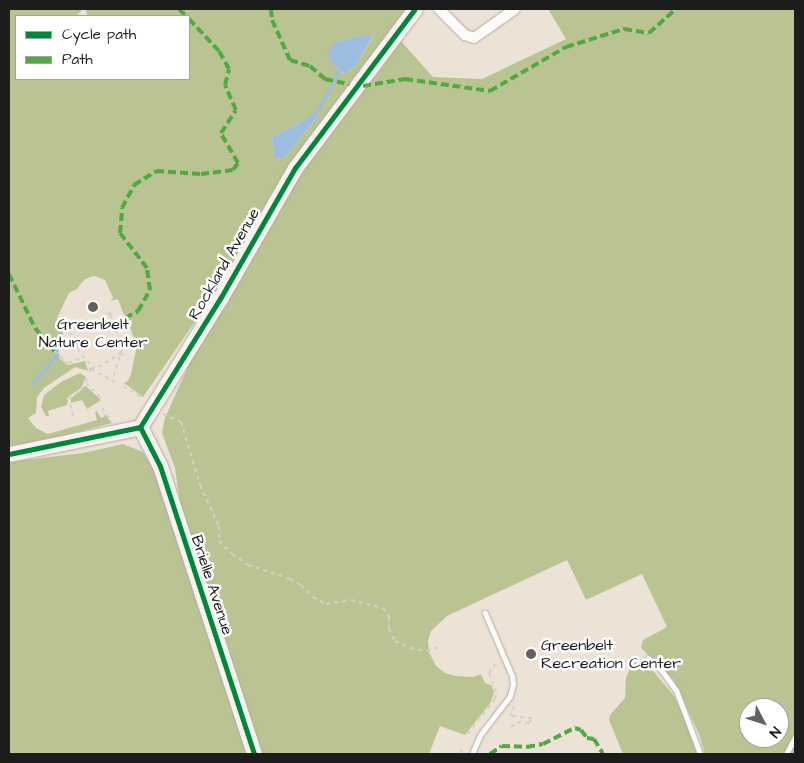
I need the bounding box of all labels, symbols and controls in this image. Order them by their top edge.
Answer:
legend [15,15,190,80]
text: Cycle path [62,24,136,45]
text: Path [62,49,93,70]
street label: Rockland Avenue [184,205,264,323]
marker: Greenbelt Nature Center [87,301,99,313]
place label: Greenbelt Nature Center [39,314,147,352]
street label: Brielle Avenue [187,533,237,637]
place label: Greenbelt Recreation Center [541,635,681,673]
marker: Greenbelt Recreation Center [525,648,537,660]
north arrow [739,698,789,748]
text: N [764,722,785,742]

